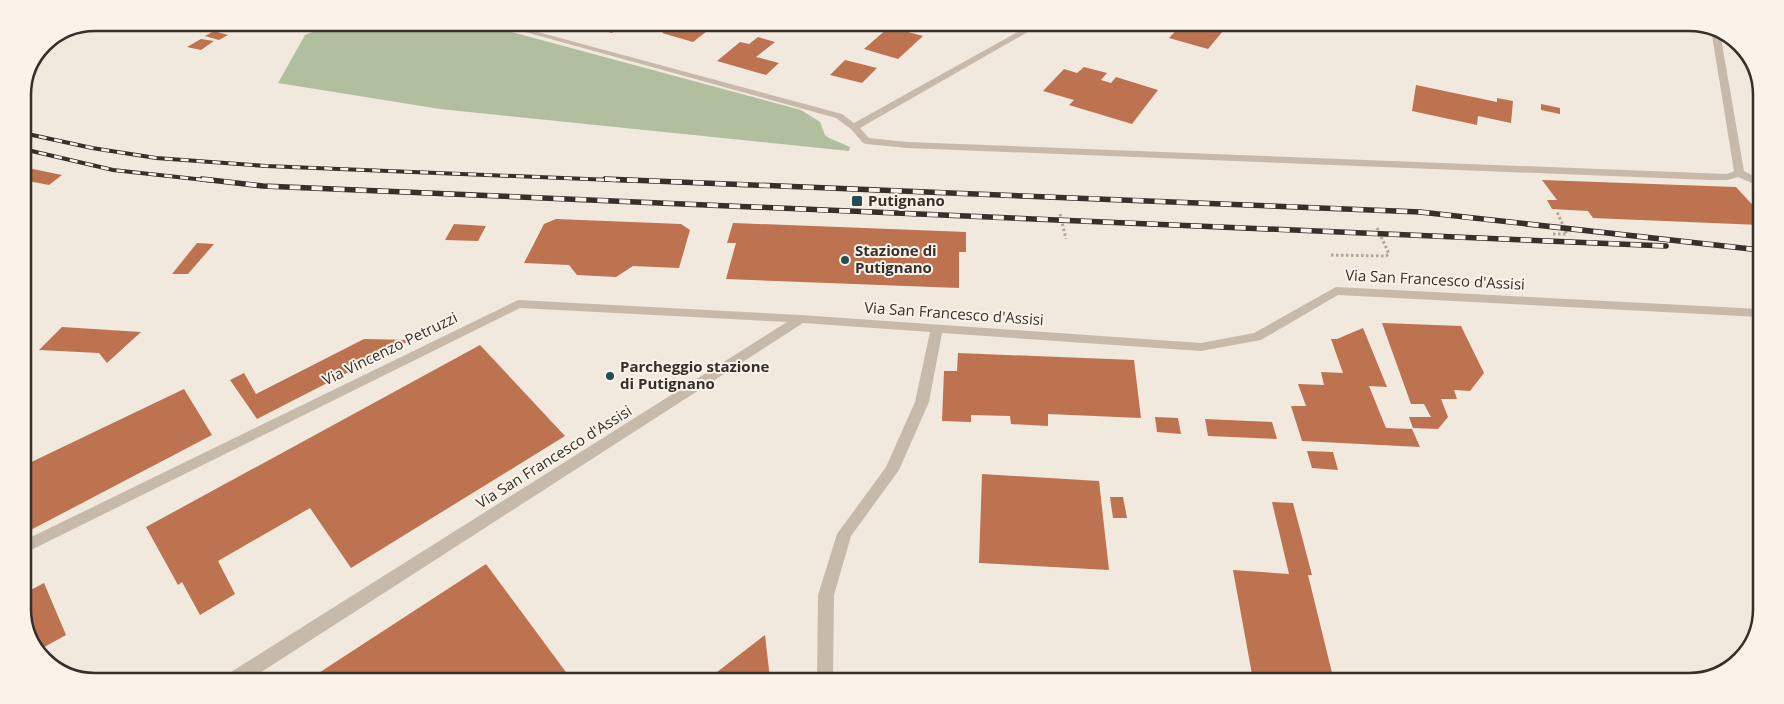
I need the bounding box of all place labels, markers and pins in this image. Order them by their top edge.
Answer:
place label: Putignano [868,190,945,210]
marker: Putignano [850,194,864,208]
place label: Stazione di Putignano [855,240,937,277]
marker: Stazione di Putignano [839,254,851,266]
place label: Parcheggio stazione di Putignano [620,356,770,393]
marker: Parcheggio stazione di Putignano [604,370,616,382]

